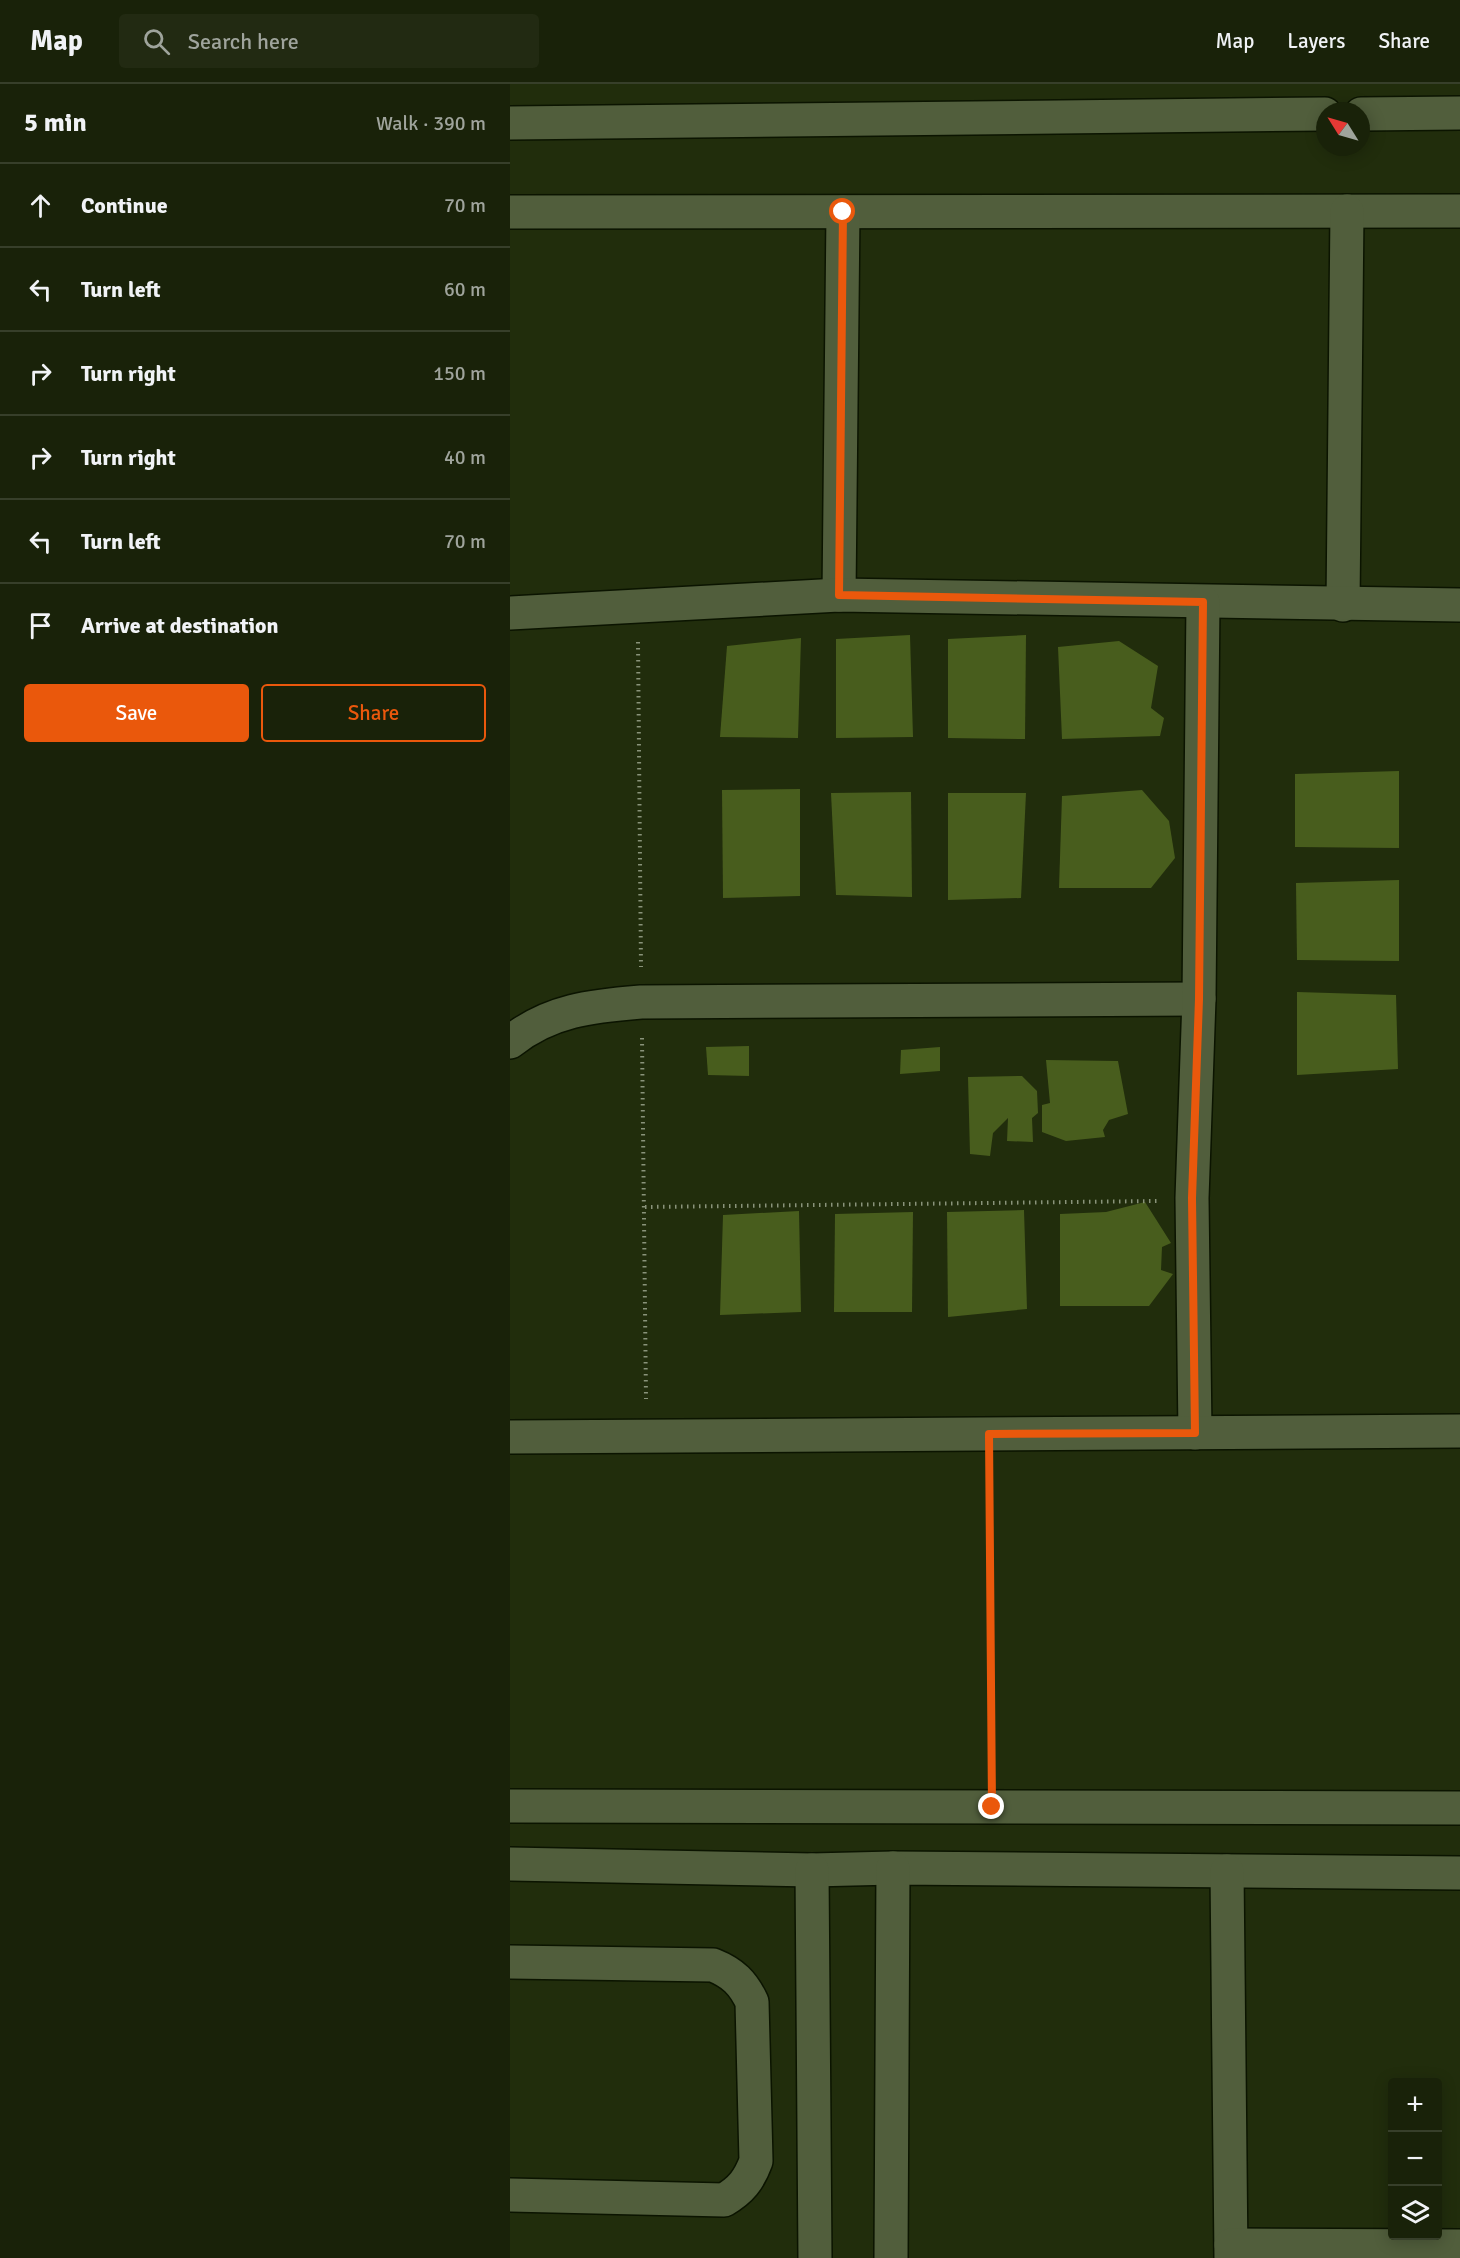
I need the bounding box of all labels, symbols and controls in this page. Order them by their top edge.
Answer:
search box [119,14,539,68]
text: Map [30,24,83,58]
icon: search [140,25,173,58]
text: Search here [188,28,299,55]
text: Map [1216,28,1254,54]
text: Layers [1287,28,1345,54]
text: Share [1378,28,1430,54]
north arrow [1316,102,1370,156]
text: 5 min [24,107,87,139]
text: Walk · 390 m [376,111,486,136]
icon: ahead [24,189,57,222]
text: Continue [81,192,168,219]
text: 70 m [444,193,486,218]
route start [829,198,855,224]
icon: left [24,273,57,306]
text: Turn left [81,276,161,303]
text: 60 m [444,277,486,302]
icon: right [24,357,57,390]
text: Turn right [81,360,176,387]
text: 150 m [433,361,486,386]
icon: right [24,441,57,474]
text: Turn right [81,444,176,471]
text: 40 m [444,445,486,470]
icon: left [24,525,57,558]
text: Turn left [81,528,161,555]
text: 70 m [444,529,486,554]
icon: arrive [24,609,57,642]
text: Arrive at destination [81,612,278,639]
button: Save [24,684,249,742]
button: Share [261,684,486,742]
route end [978,1793,1004,1819]
map controls [1388,2078,1442,2240]
button: + [1388,2078,1442,2132]
button: − [1388,2132,1442,2186]
button: layers [1388,2186,1442,2240]

